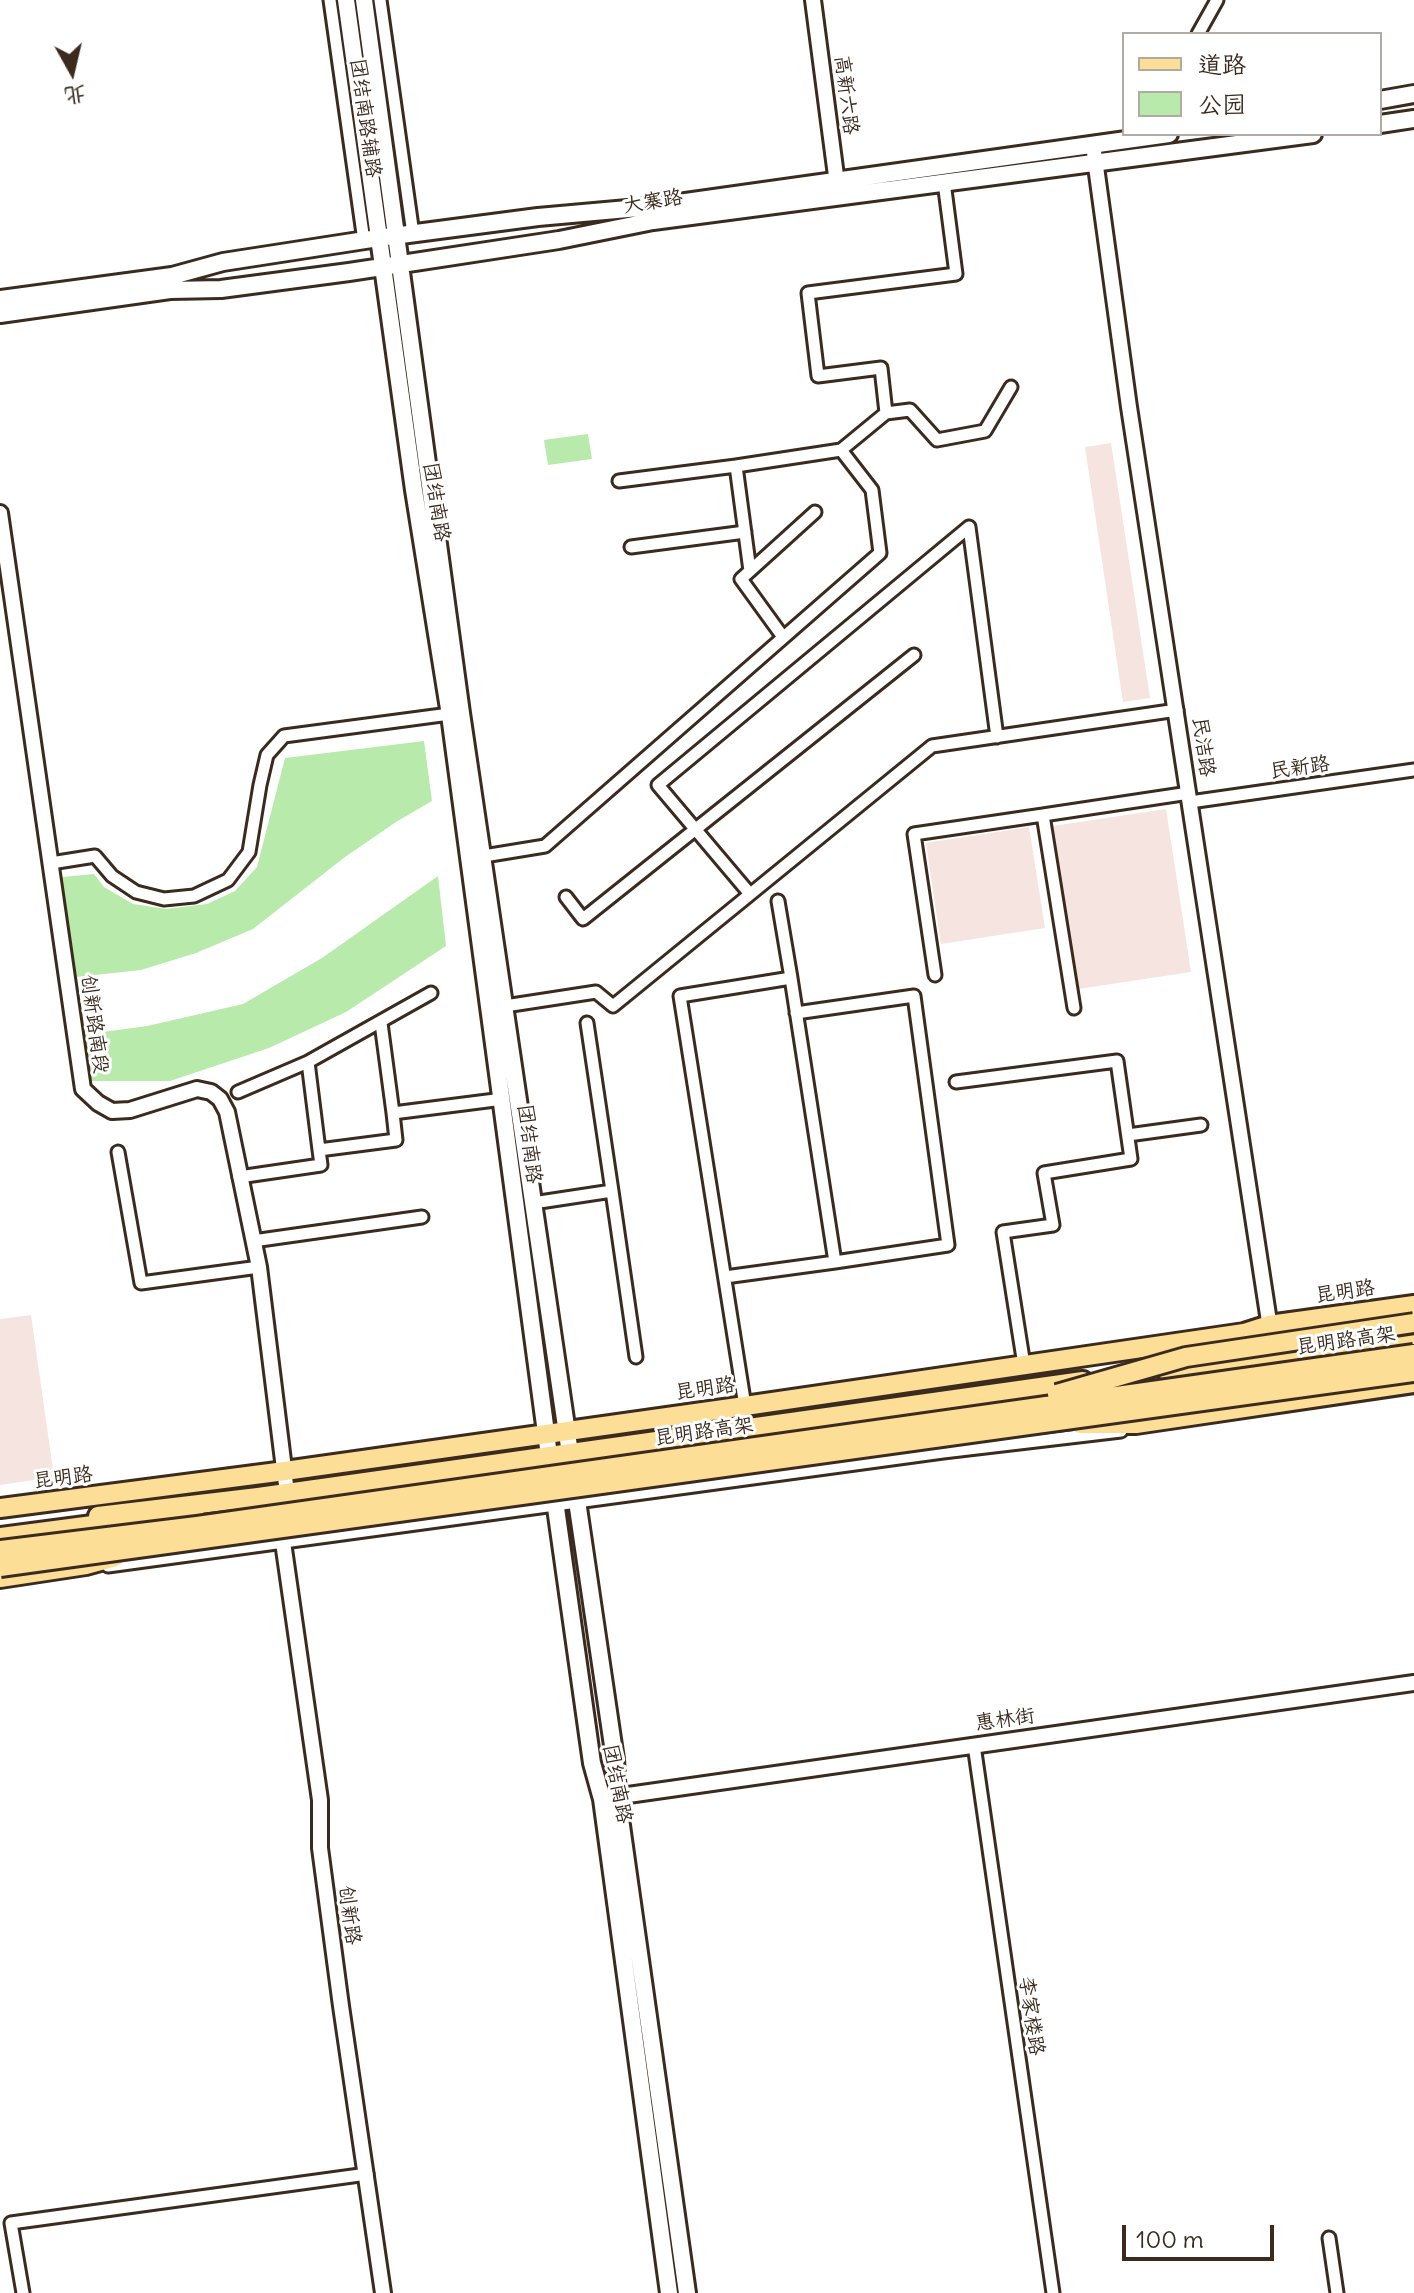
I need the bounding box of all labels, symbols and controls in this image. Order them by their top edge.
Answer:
north arrow [32,32,112,112]
legend [1122,32,1382,136]
text: 道路 [1198,49,1246,79]
street label: 高新六路 [829,54,863,136]
street label: 团结南路辅路 [345,57,385,179]
text: 北 [62,80,88,111]
text: 公园 [1198,89,1246,119]
street label: 大寨路 [621,185,685,219]
street label: 团结南路 [418,461,454,543]
street label: 民洁路 [1187,716,1219,778]
street label: 民新路 [1269,752,1331,784]
street label: 创新路南段 [75,973,113,1075]
street label: 团结南路 [512,1103,546,1185]
street label: 昆明路 [1314,1276,1376,1308]
street label: 昆明路高架 [1295,1322,1397,1360]
street label: 昆明路 [674,1373,736,1405]
street label: 昆明路高架 [653,1413,755,1451]
street label: 昆明路 [32,1462,94,1494]
street label: 惠林街 [974,1704,1036,1736]
street label: 团结南路 [598,1742,636,1826]
street label: 创新路 [333,1884,365,1946]
street label: 李家楼路 [1014,1975,1048,2057]
scale bar [1126,2209,1278,2259]
text: 100 m [1136,2224,1204,2254]

